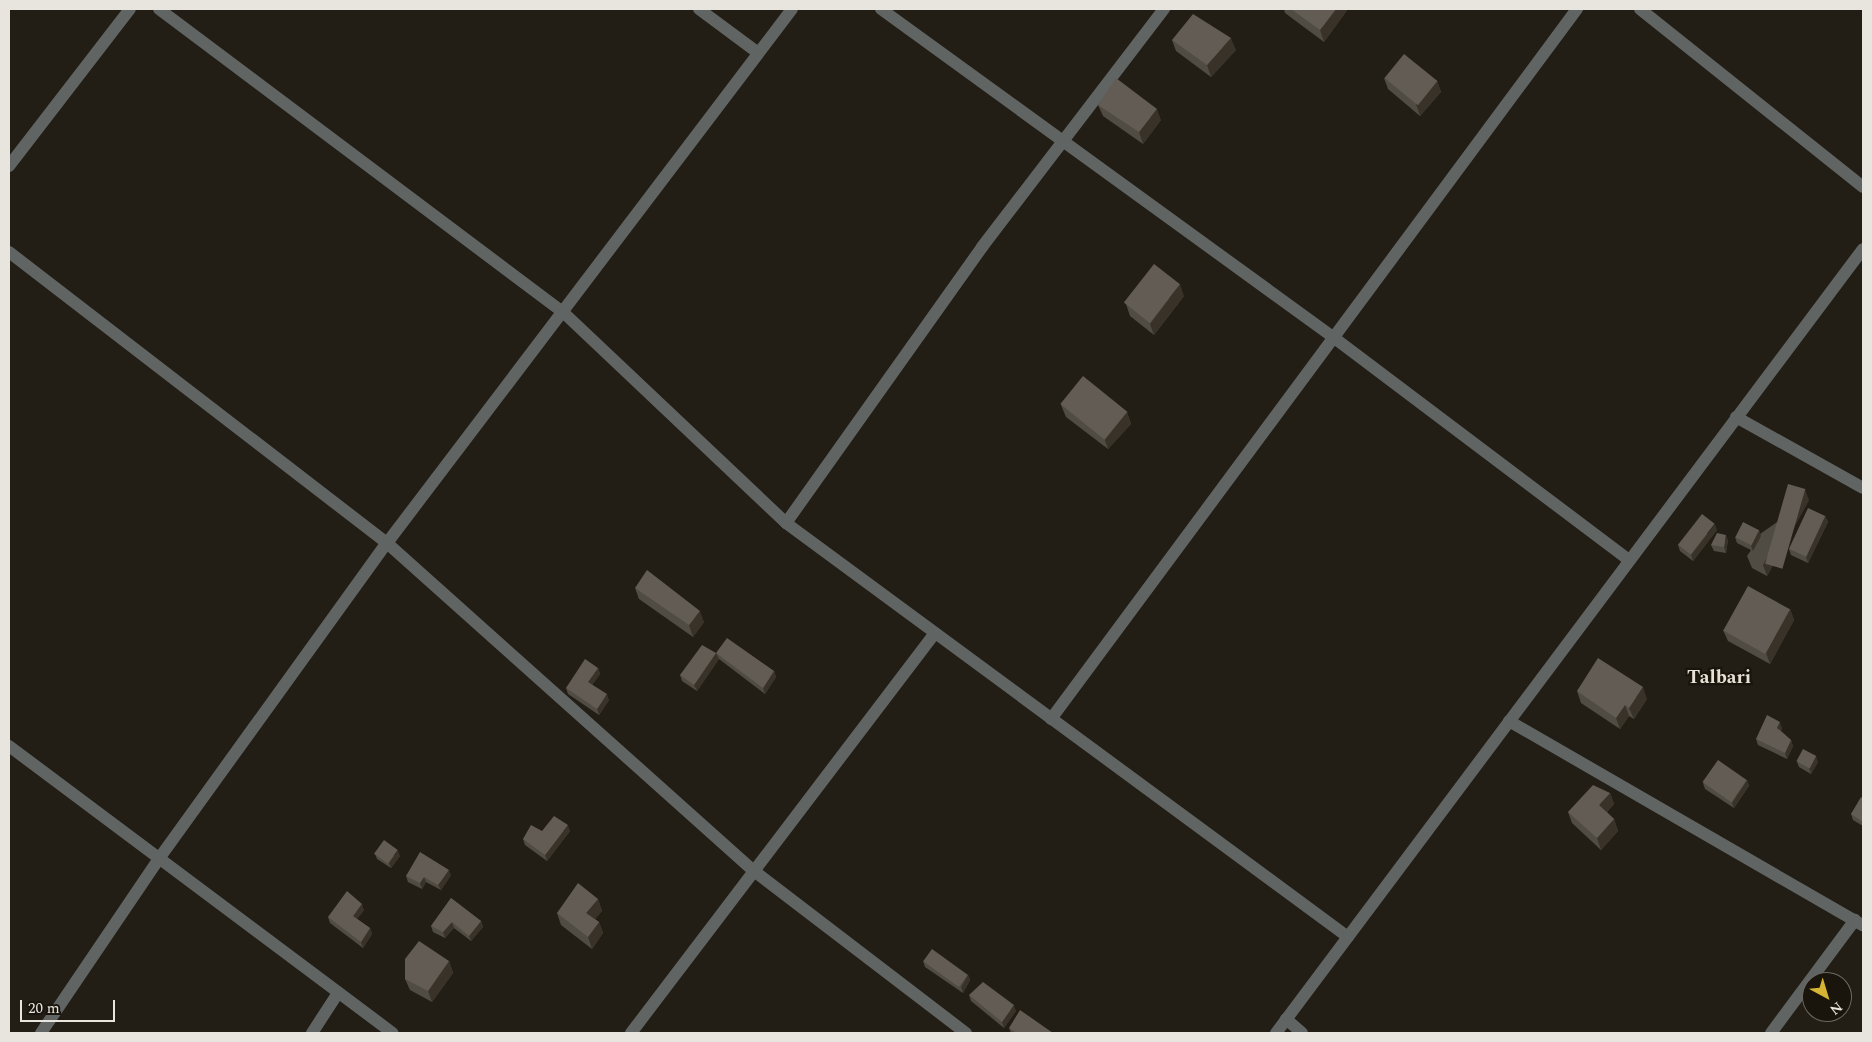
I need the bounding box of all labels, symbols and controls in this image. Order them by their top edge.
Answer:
district label: Talbari [1687,667,1751,689]
north arrow [1802,972,1852,1022]
scale bar [22,990,118,1022]
text: 20 m [28,997,60,1020]
text: N [1825,997,1847,1020]

